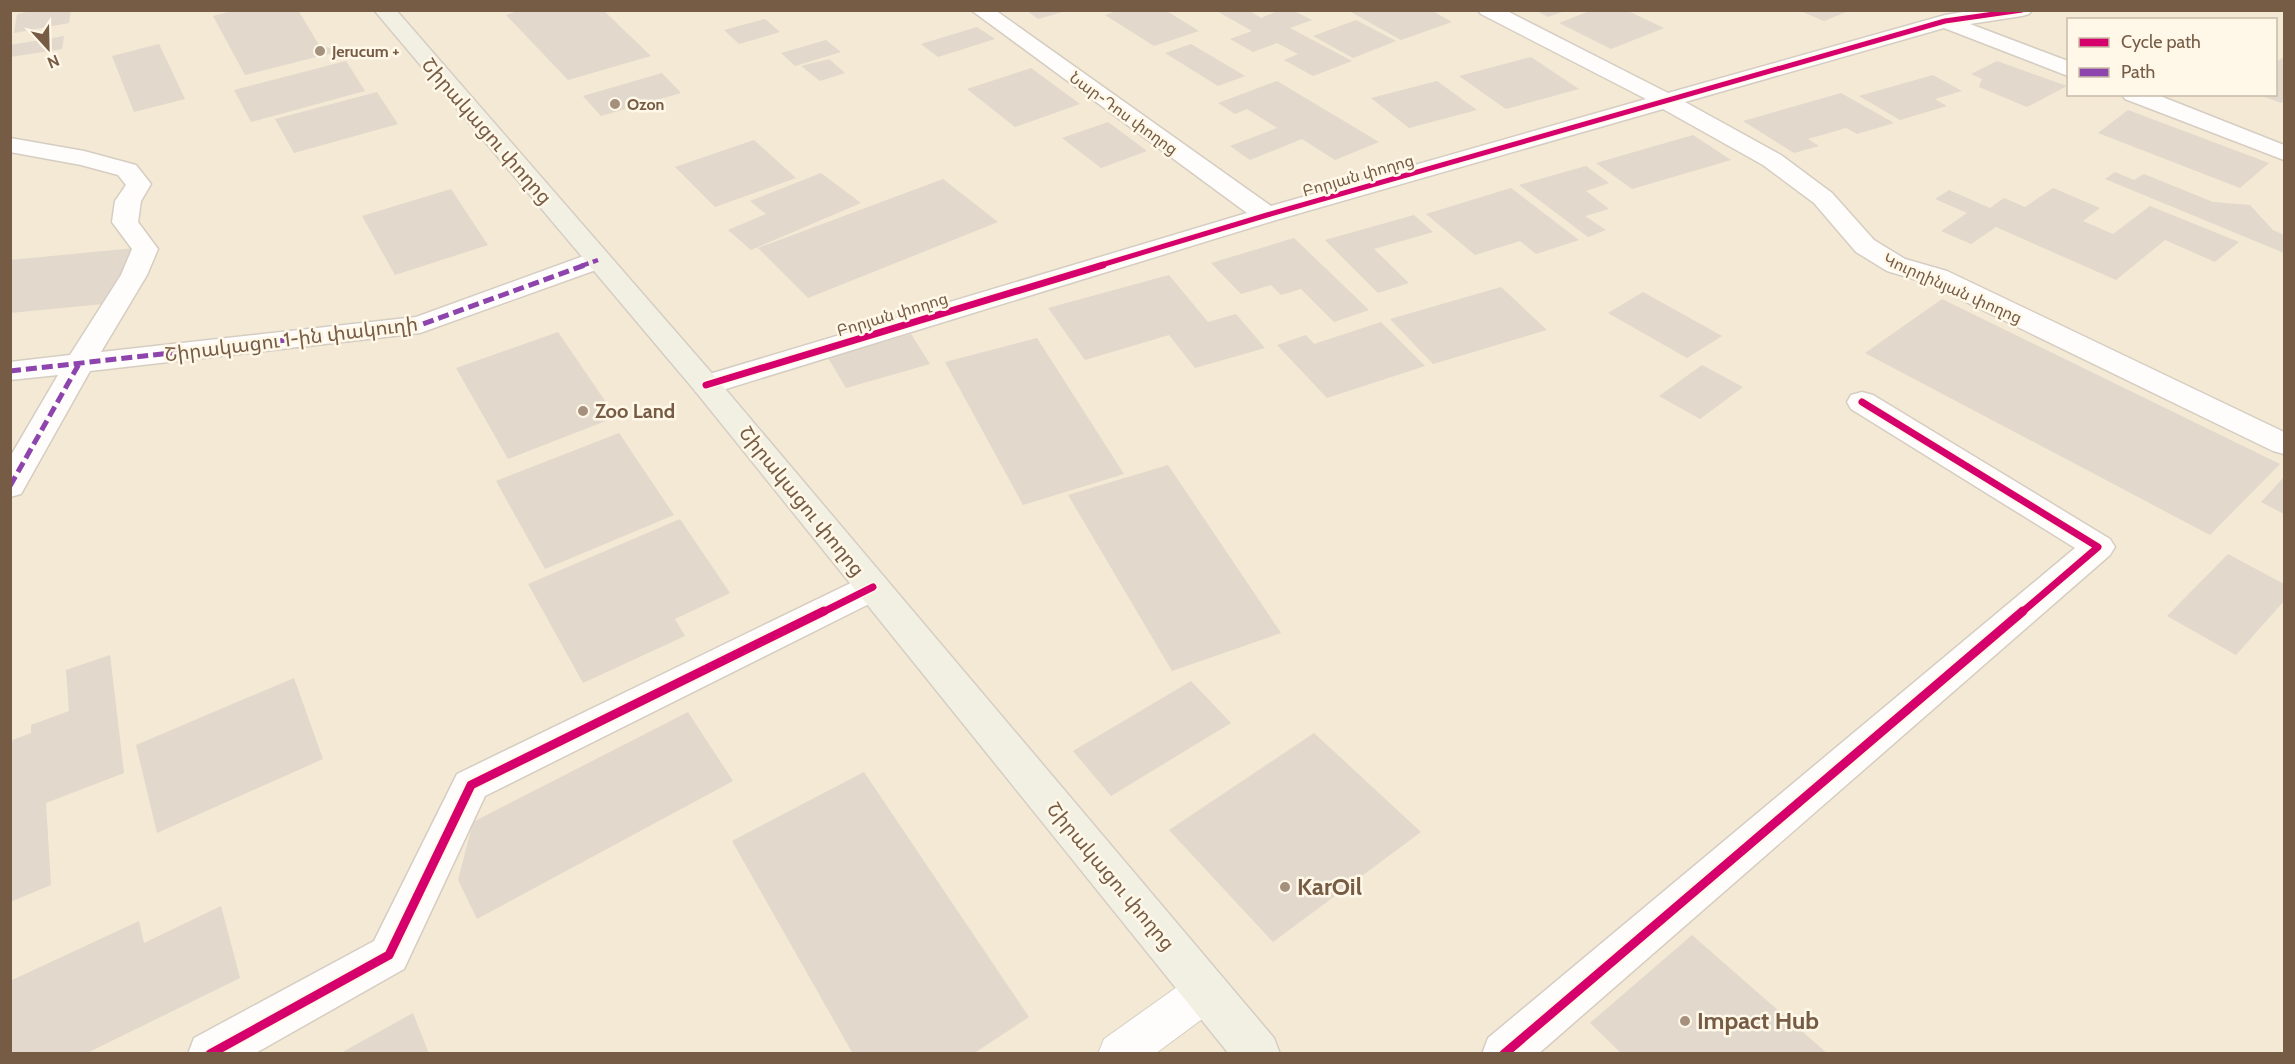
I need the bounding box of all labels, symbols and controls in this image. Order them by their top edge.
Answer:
north arrow [18,18,78,78]
legend [2067,18,2277,96]
text: Cycle path [2121,31,2201,53]
place label: Jerucum + [331,42,399,61]
marker: Jerucum + [313,44,327,58]
text: N [45,51,62,72]
street label: Շիրակացու փողոց [417,53,557,209]
text: Path [2121,61,2155,83]
street label: Նար-Դոս փողոց [1066,68,1181,159]
place label: Ozon [627,95,664,114]
marker: Ozon [608,97,622,111]
street label: Բորյան փողոց [1300,150,1416,200]
street label: Կուրղինյան փողոց [1881,249,2025,328]
street label: Բորյան փողոց [834,289,950,340]
street label: Շիրակացու 1-ին փակուղի [163,312,419,366]
place label: Zoo Land [595,399,675,423]
marker: Zoo Land [576,404,590,418]
street label: Շիրակացու փողոց [734,421,870,581]
street label: Շիրակացու փողոց [1042,797,1180,955]
place label: KarOil [1297,872,1362,901]
marker: KarOil [1278,880,1292,894]
place label: Impact Hub [1697,1006,1819,1035]
marker: Impact Hub [1678,1014,1692,1028]

